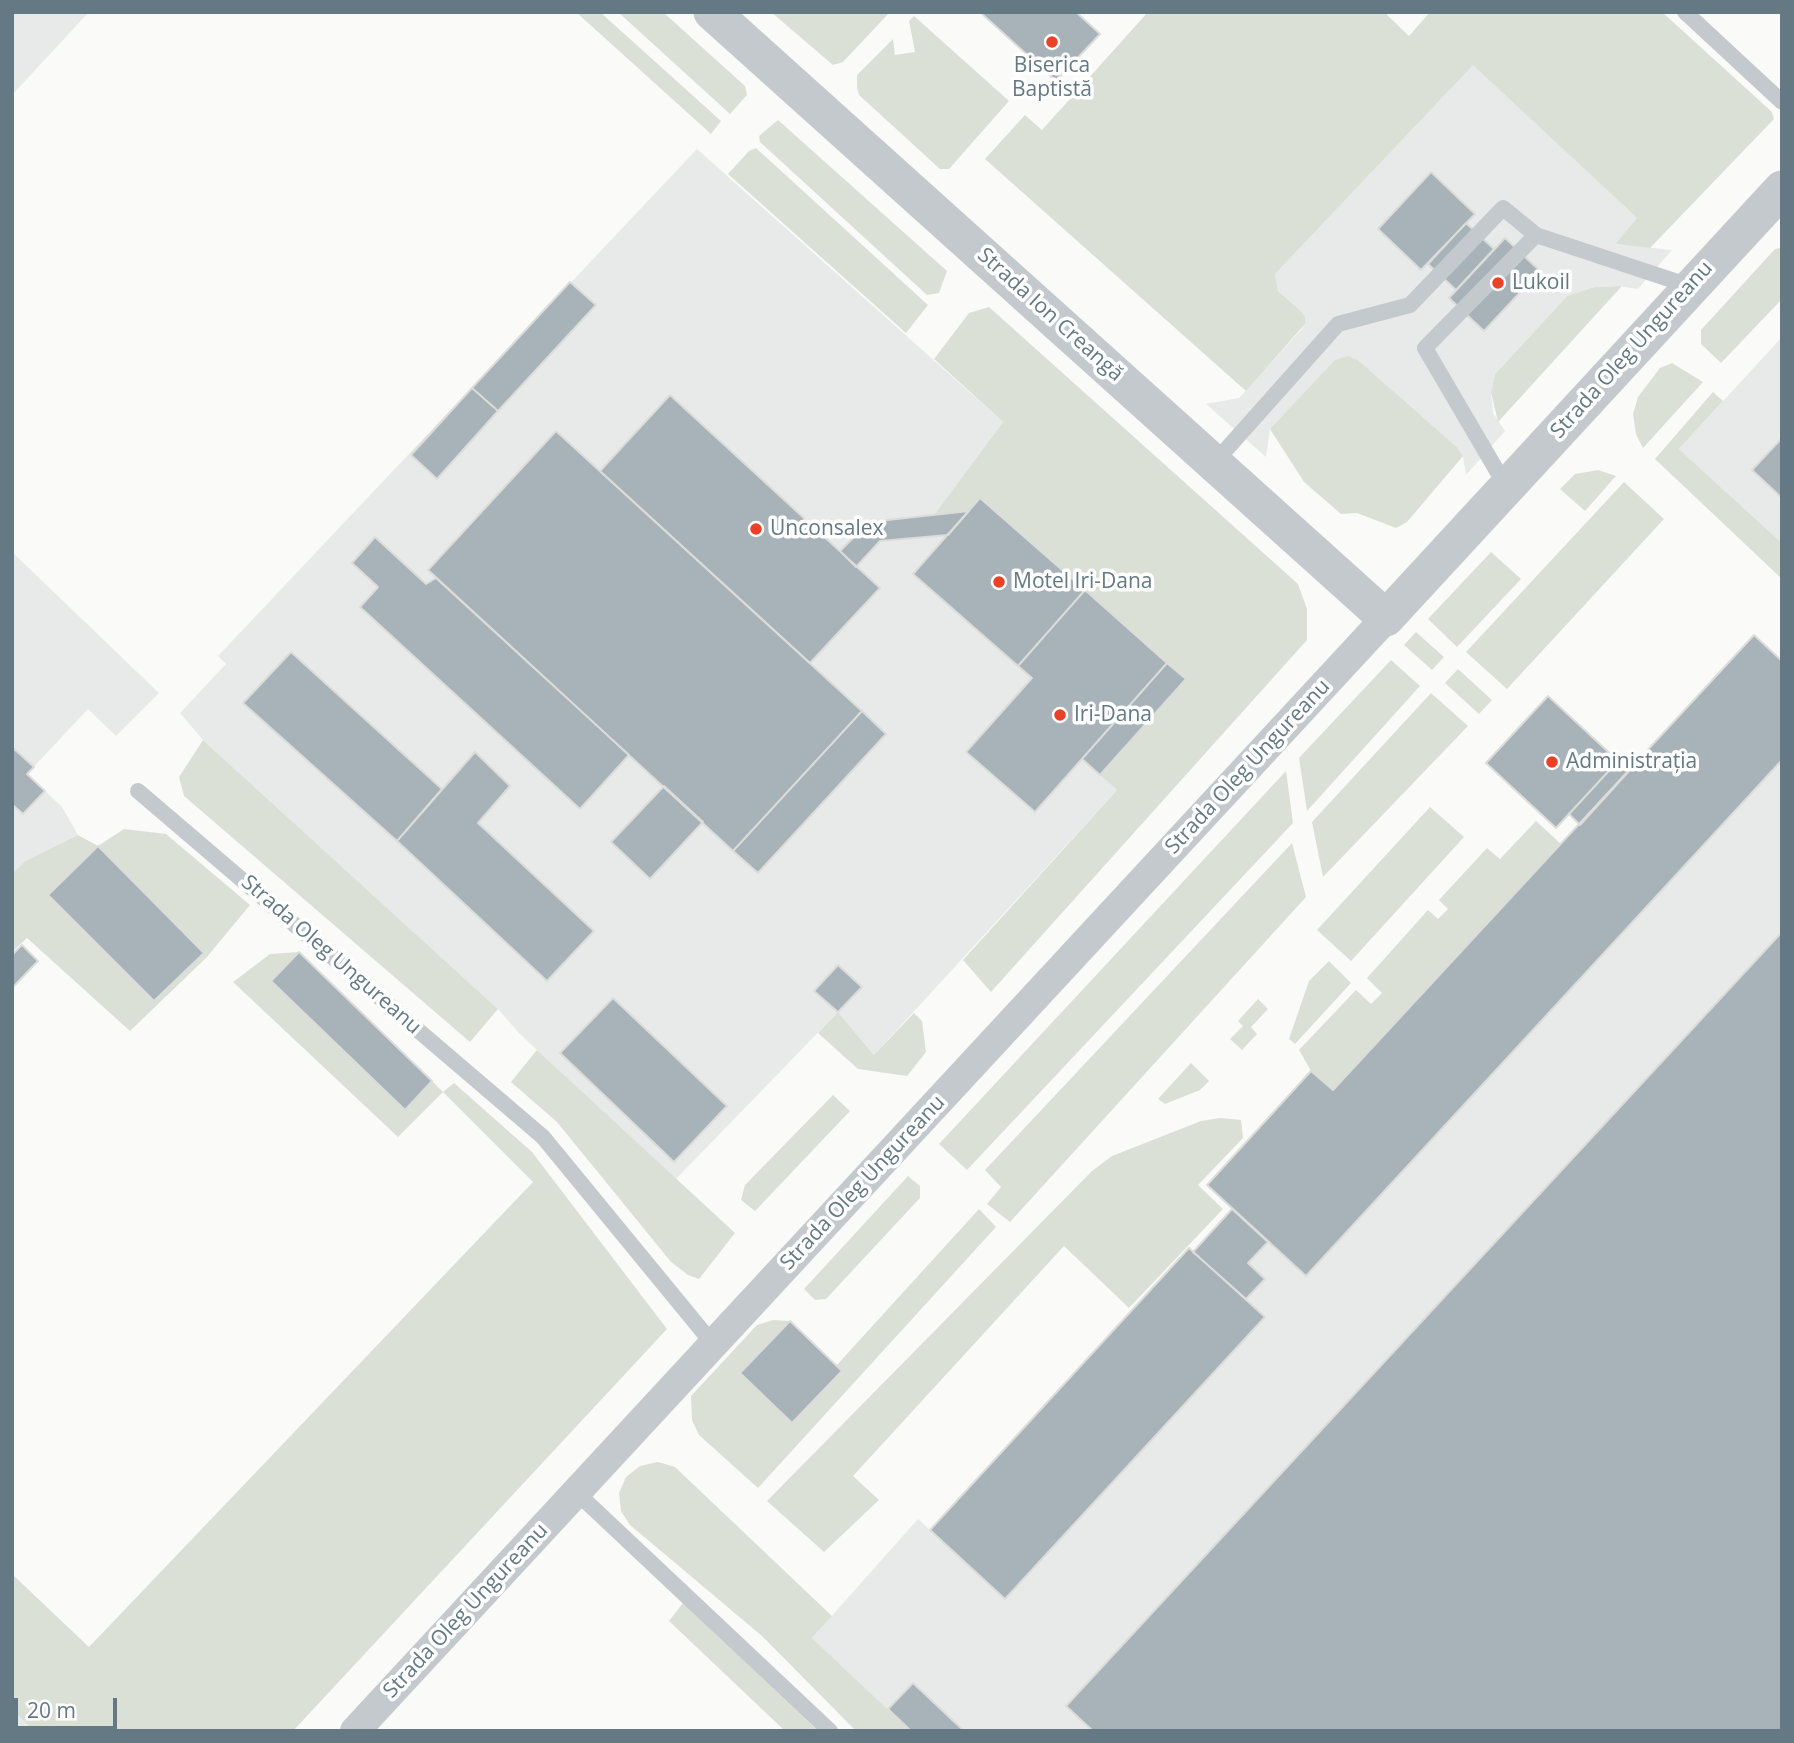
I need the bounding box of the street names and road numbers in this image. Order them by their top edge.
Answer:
street label: Strada Ion Creangă [972,243,1128,387]
street label: Strada Oleg Ungureanu [1546,256,1718,444]
street label: Strada Oleg Ungureanu [1160,674,1336,860]
street label: Strada Oleg Ungureanu [236,870,426,1040]
street label: Strada Oleg Ungureanu [775,1090,951,1276]
street label: Strada Oleg Ungureanu [378,1518,554,1704]

